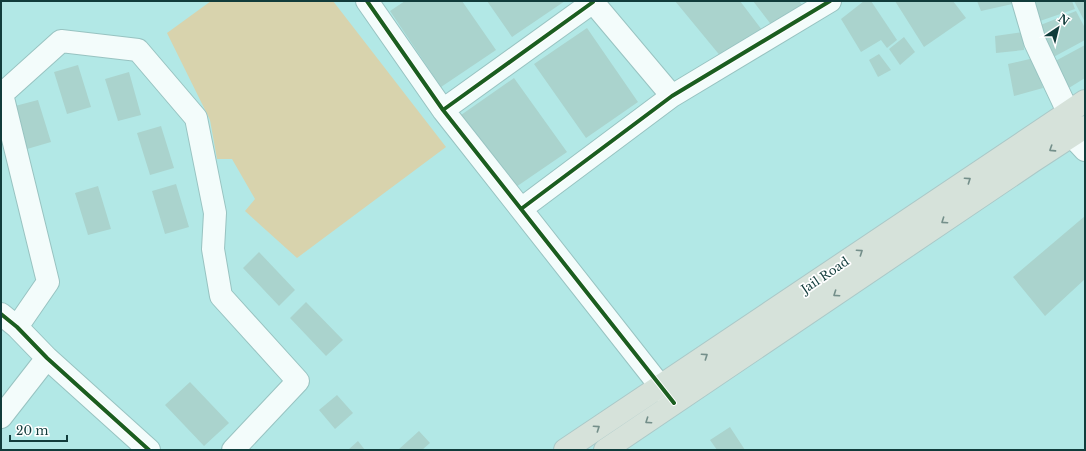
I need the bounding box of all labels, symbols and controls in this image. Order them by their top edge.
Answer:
north arrow [1038,8,1078,48]
text: N [1055,11,1073,29]
one-way arrow [1049,144,1056,151]
one-way arrow [963,178,970,185]
one-way arrow [941,216,948,224]
one-way arrow [855,250,862,257]
street label: Jail Road [797,254,852,298]
one-way arrow [834,289,841,296]
one-way arrow [701,353,708,361]
one-way arrow [645,416,652,423]
scale bar [10,417,67,443]
text: 20 m [16,423,48,438]
one-way arrow [593,425,600,433]

